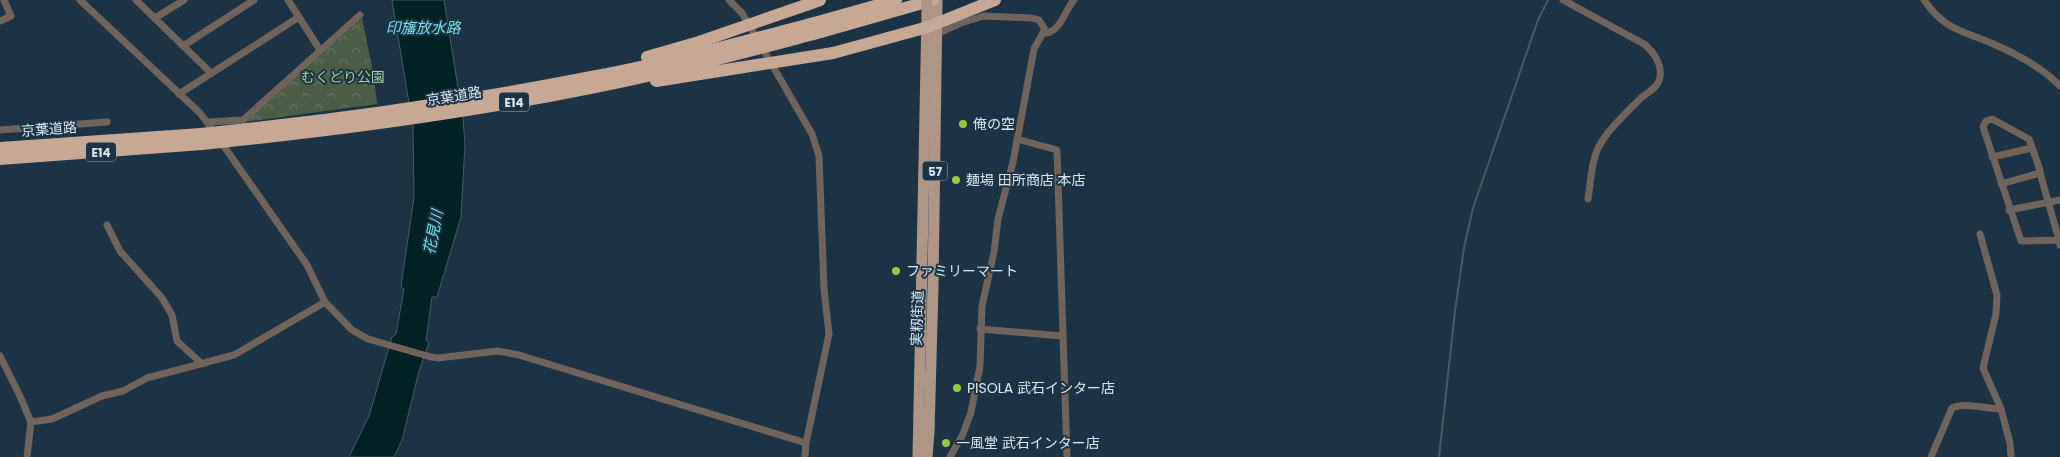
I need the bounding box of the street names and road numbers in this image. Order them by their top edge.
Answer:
street label: 京葉道路 [425,82,483,110]
road number: E14 [499,92,529,111]
street label: 京葉道路 [20,117,78,141]
road number: E14 [86,142,116,162]
road number: 57 [922,162,948,180]
street label: 実籾街道 [906,290,928,346]

